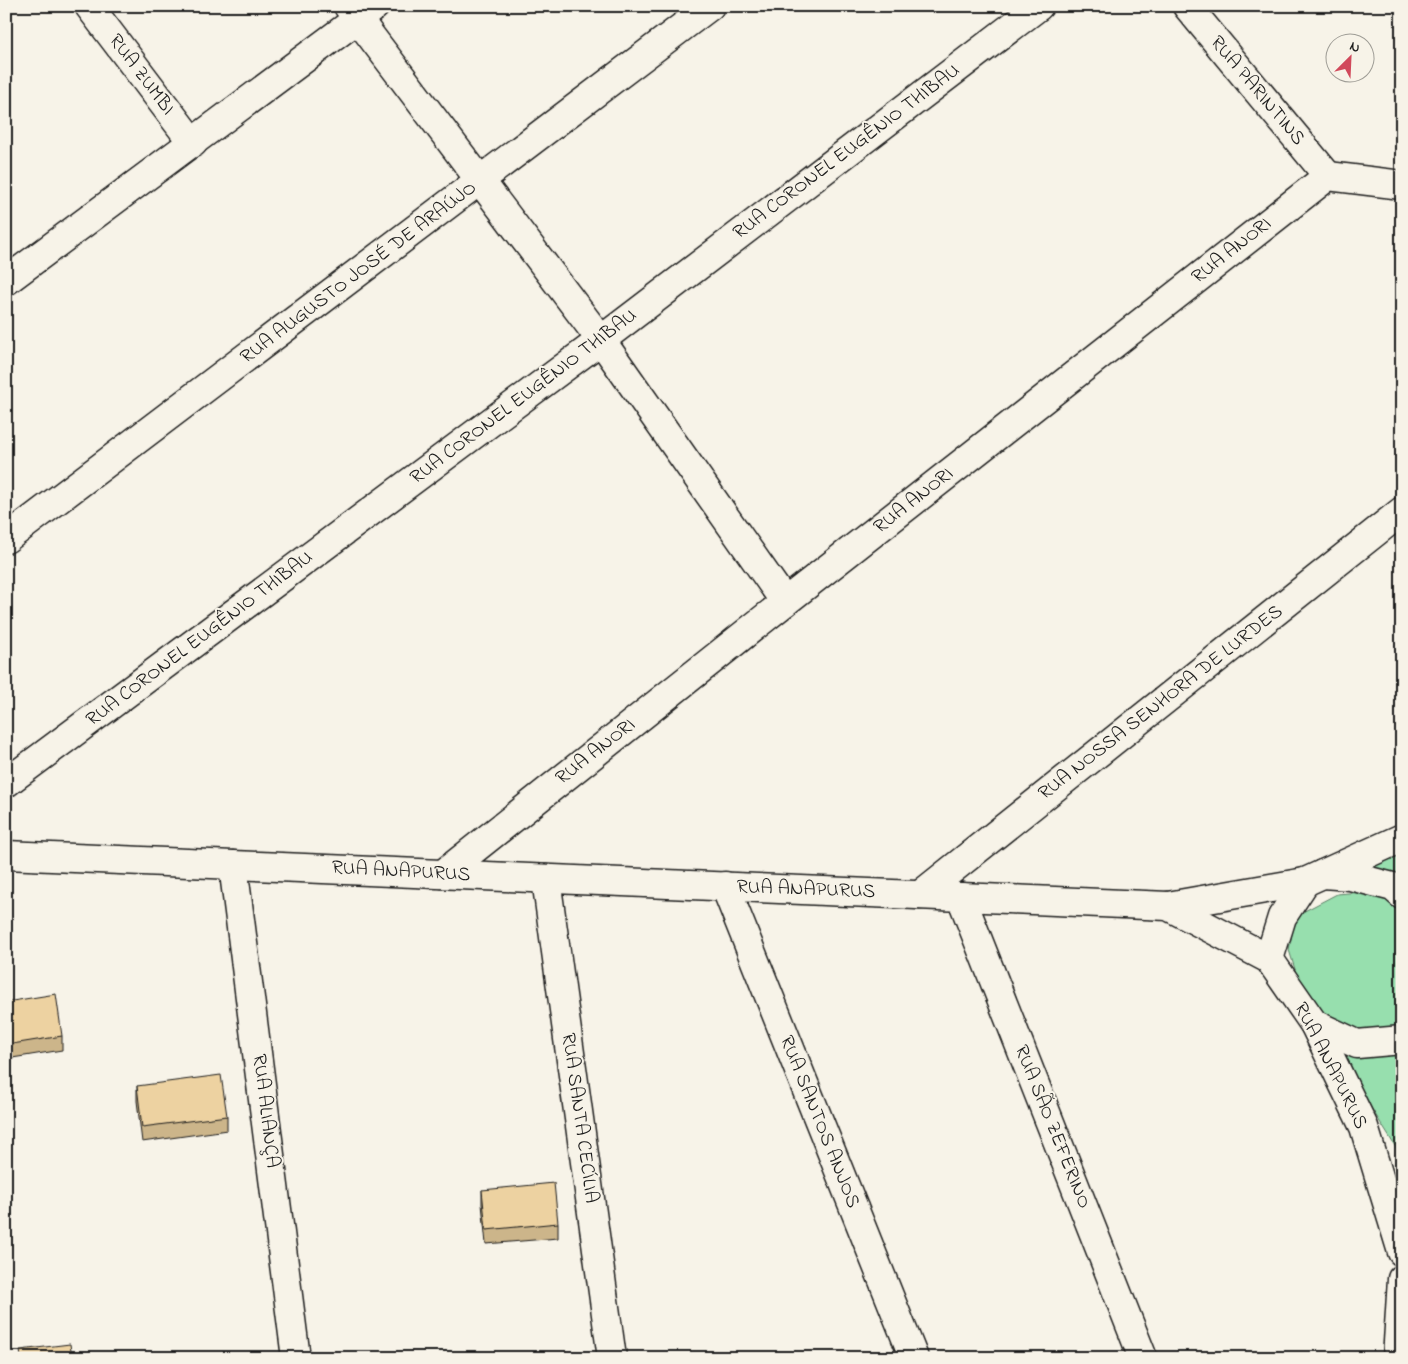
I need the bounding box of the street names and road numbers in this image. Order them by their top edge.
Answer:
street label: RUA ZUMBI [101,28,181,122]
street label: RUA PARINTINS [1202,30,1312,152]
street label: RUA CORONEL EUGÊNIO THIBAU [727,57,967,247]
street label: RUA AUGUSTO JOSÉ DE ARAÚJO [235,174,483,372]
street label: RUA ANORI [1186,210,1278,292]
street label: RUA CORONEL EUGÊNIO THIBAU [404,302,644,492]
street label: RUA ANORI [868,460,960,542]
street label: RUA CORONEL EUGÊNIO THIBAU [80,544,320,734]
street label: RUA NOSSA SENHORA DE LURDES [1032,598,1290,808]
street label: RUA ANORI [550,711,642,793]
street label: RUA ANAPURUS [331,854,471,890]
street label: RUA ANAPURUS [736,873,876,907]
street label: RUA ANAPURUS [1286,998,1374,1135]
street label: RUA SANTA CECÍLIA [553,1031,605,1205]
street label: RUA SANTOS ANJOS [771,1031,867,1213]
street label: RUA SÃO ZEFERINO [1006,1041,1098,1213]
street label: RUA ALIANÇA [244,1052,286,1170]

